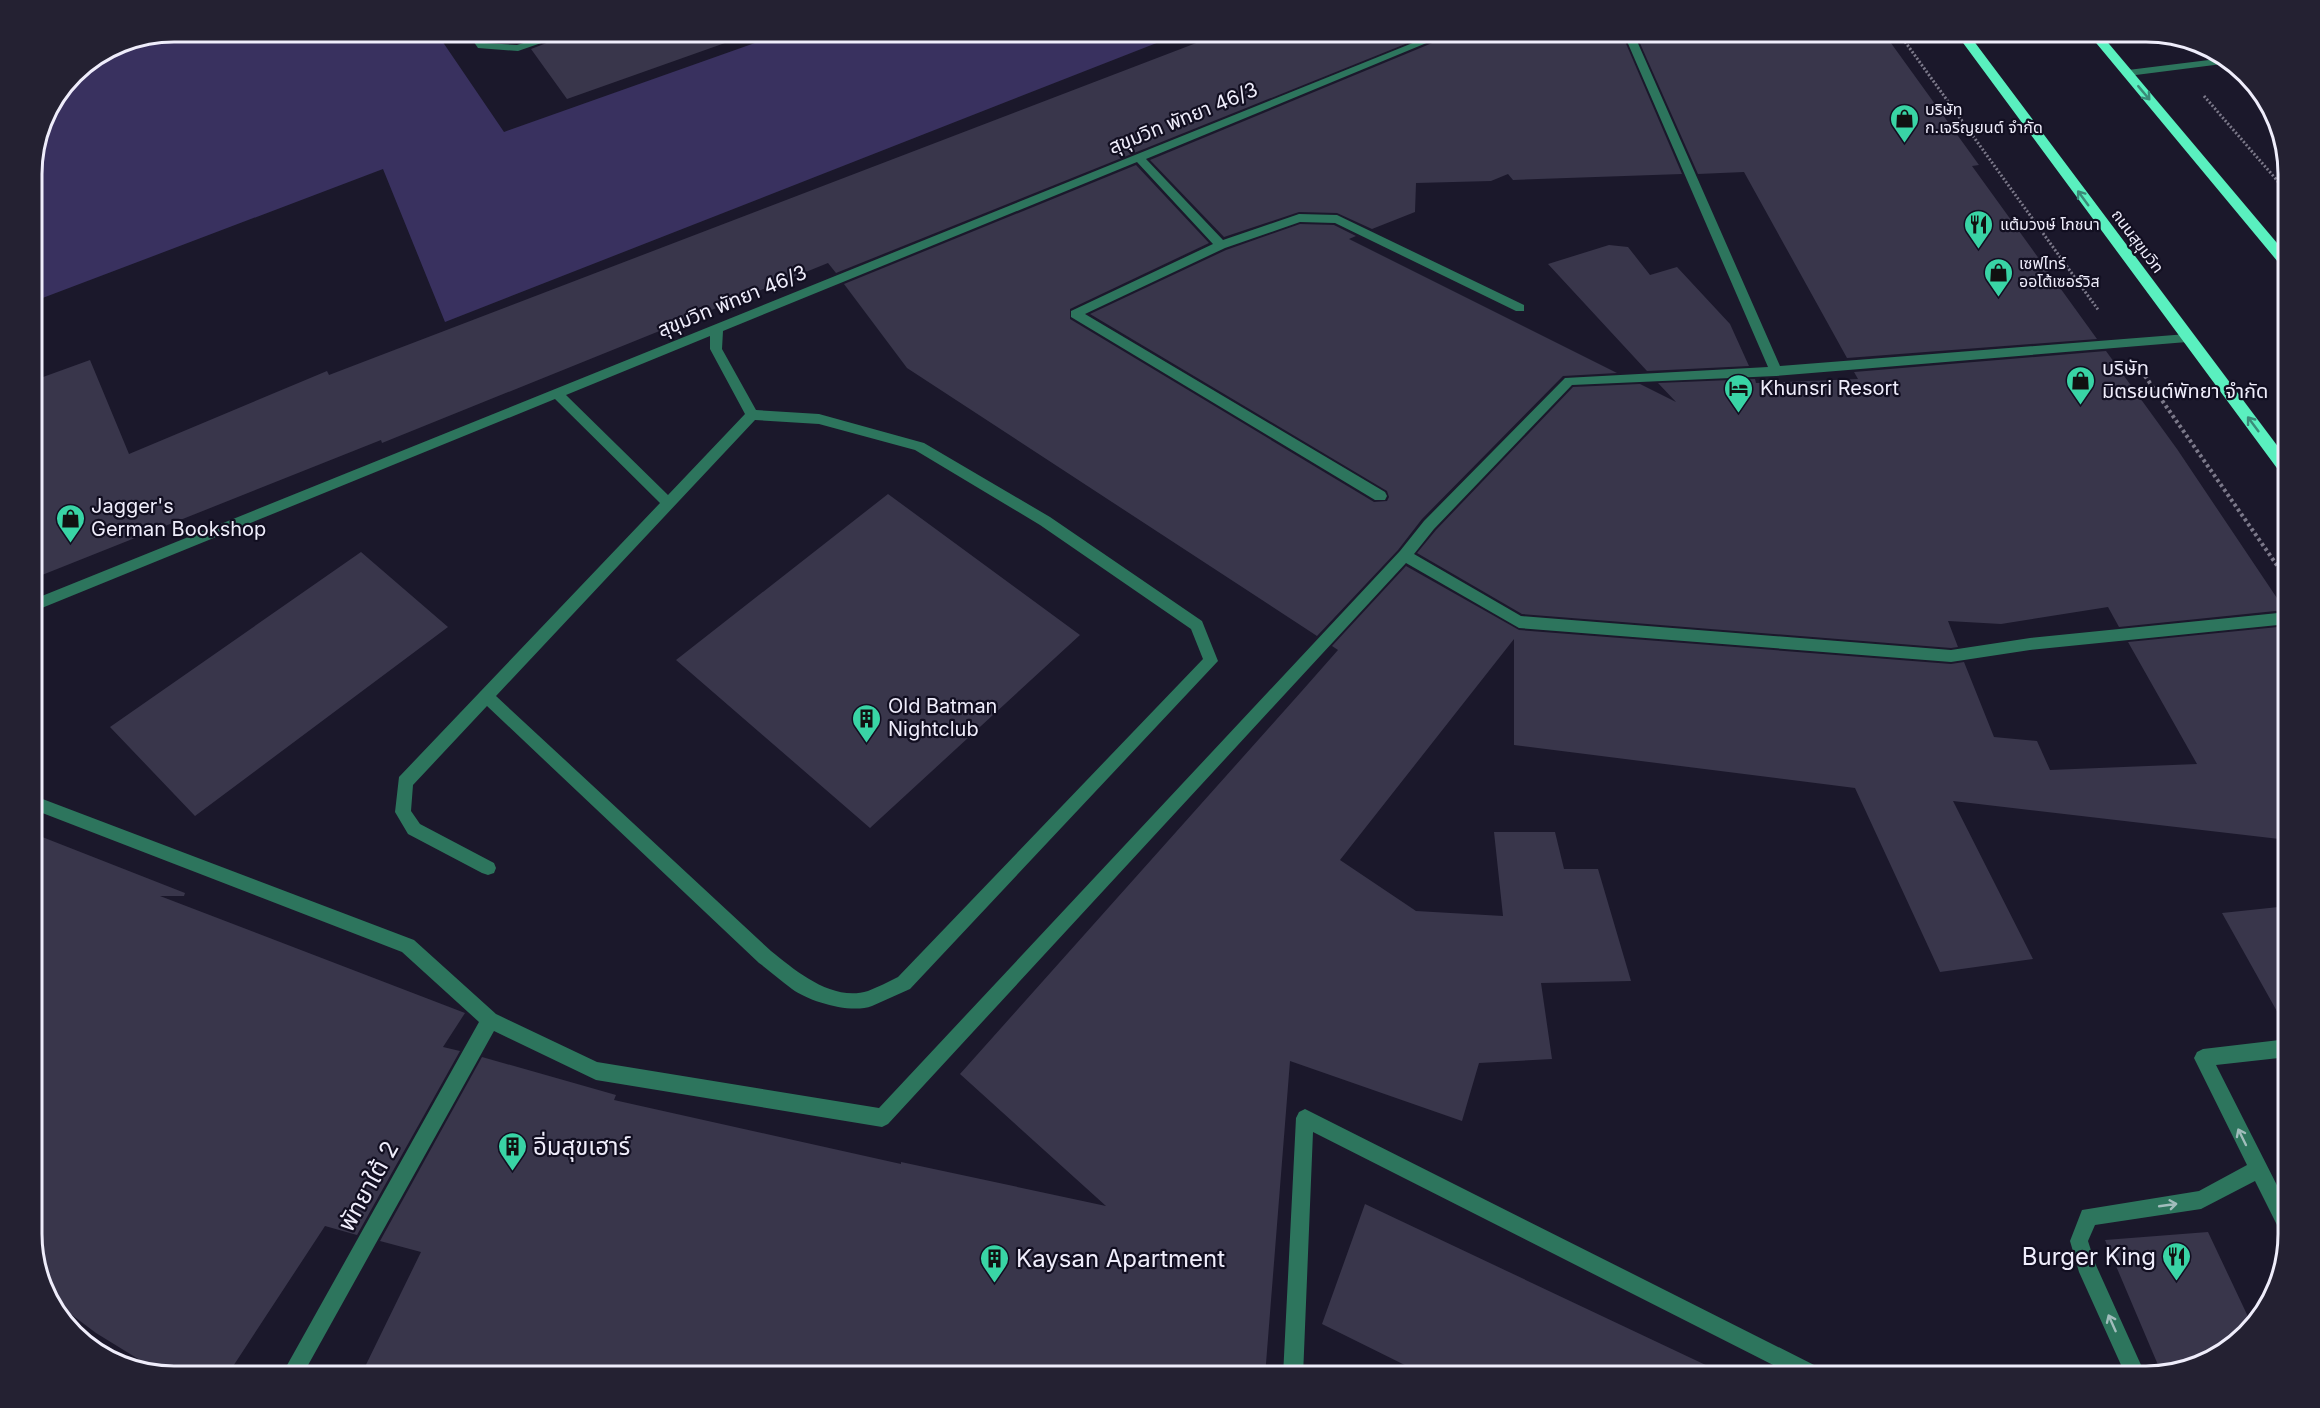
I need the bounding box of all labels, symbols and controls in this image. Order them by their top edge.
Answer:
street label: สุขุมวิท พัทยา 46/3 [1105,77,1261,159]
one-way arrow [2138,84,2151,100]
place label: บริษัท ก.เจริญยนต์ จำกัด [1925,99,2043,137]
shop icon: บริษัท ก.เจริญยนต์ จำกัด [1888,102,1920,144]
one-way arrow [2077,190,2089,206]
street label: ถนนสุขุมวิท [2108,205,2168,277]
restaurant icon: แต้มวงษ์ โภชนา [1963,208,1995,250]
place label: แต้มวงษ์ โภชนา [2000,214,2100,234]
place label: เซฟไทร์ ออโต้เซอร์วิส [2019,253,2100,291]
shop icon: เซฟไทร์ ออโต้เซอร์วิส [1982,256,2014,298]
street label: สุขุมวิท พัทยา 46/3 [654,260,810,342]
place label: บริษัท มิตรยนต์พัทยา จำกัด [2102,356,2268,403]
shop icon: บริษัท มิตรยนต์พัทยา จำกัด [2065,364,2097,406]
hotel icon: Khunsri Resort [1723,372,1755,414]
place label: Khunsri Resort [1760,376,1899,400]
one-way arrow [2247,417,2259,433]
place label: Jagger's German Bookshop [91,494,266,541]
shop icon: Jagger's German Bookshop [54,502,86,544]
place label: Old Batman Nightclub [888,694,997,741]
building icon: Old Batman Nightclub [851,702,883,744]
one-way arrow [2236,1128,2248,1146]
building icon: อิ่มสุขเฮาร์ [496,1130,528,1172]
place label: อิ่มสุขเฮาร์ [533,1131,631,1162]
street label: พัทยาใต้ 2 [331,1136,405,1236]
one-way arrow [2158,1200,2178,1211]
restaurant icon: Burger King [2161,1240,2193,1282]
building icon: Kaysan Apartment [979,1242,1011,1284]
place label: Burger King [2022,1242,2156,1271]
place label: Kaysan Apartment [1016,1244,1225,1273]
one-way arrow [2106,1314,2117,1333]

